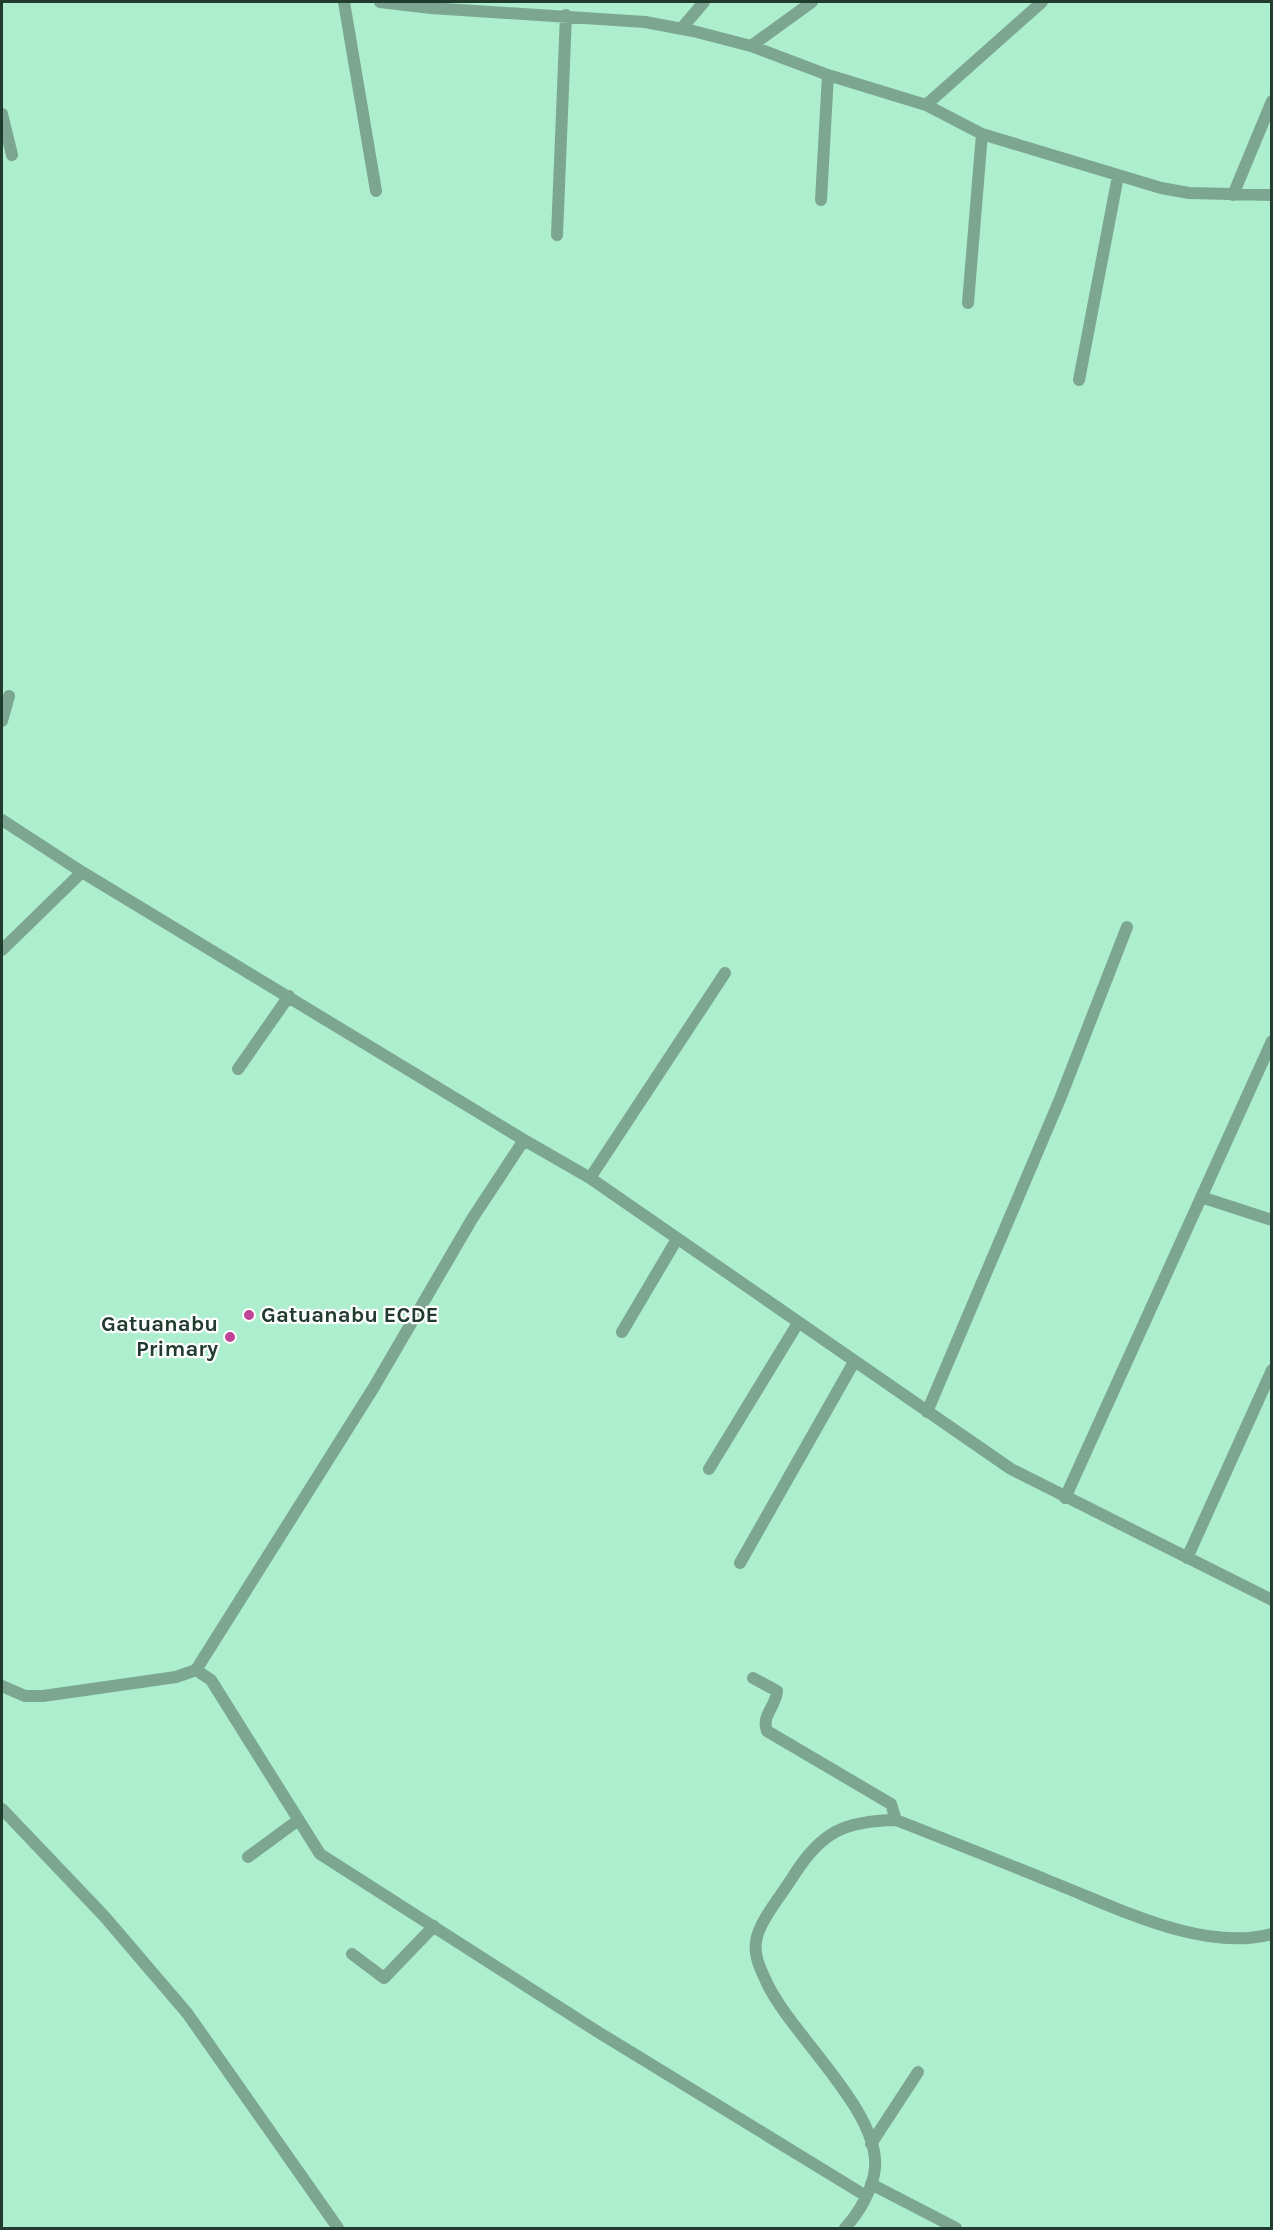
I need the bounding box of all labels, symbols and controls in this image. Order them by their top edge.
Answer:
place label: Gatuanabu ECDE [261,1302,438,1328]
marker: Gatuanabu ECDE [242,1308,256,1322]
place label: Gatuanabu Primary [101,1311,218,1362]
marker: Gatuanabu Primary [223,1330,237,1344]

